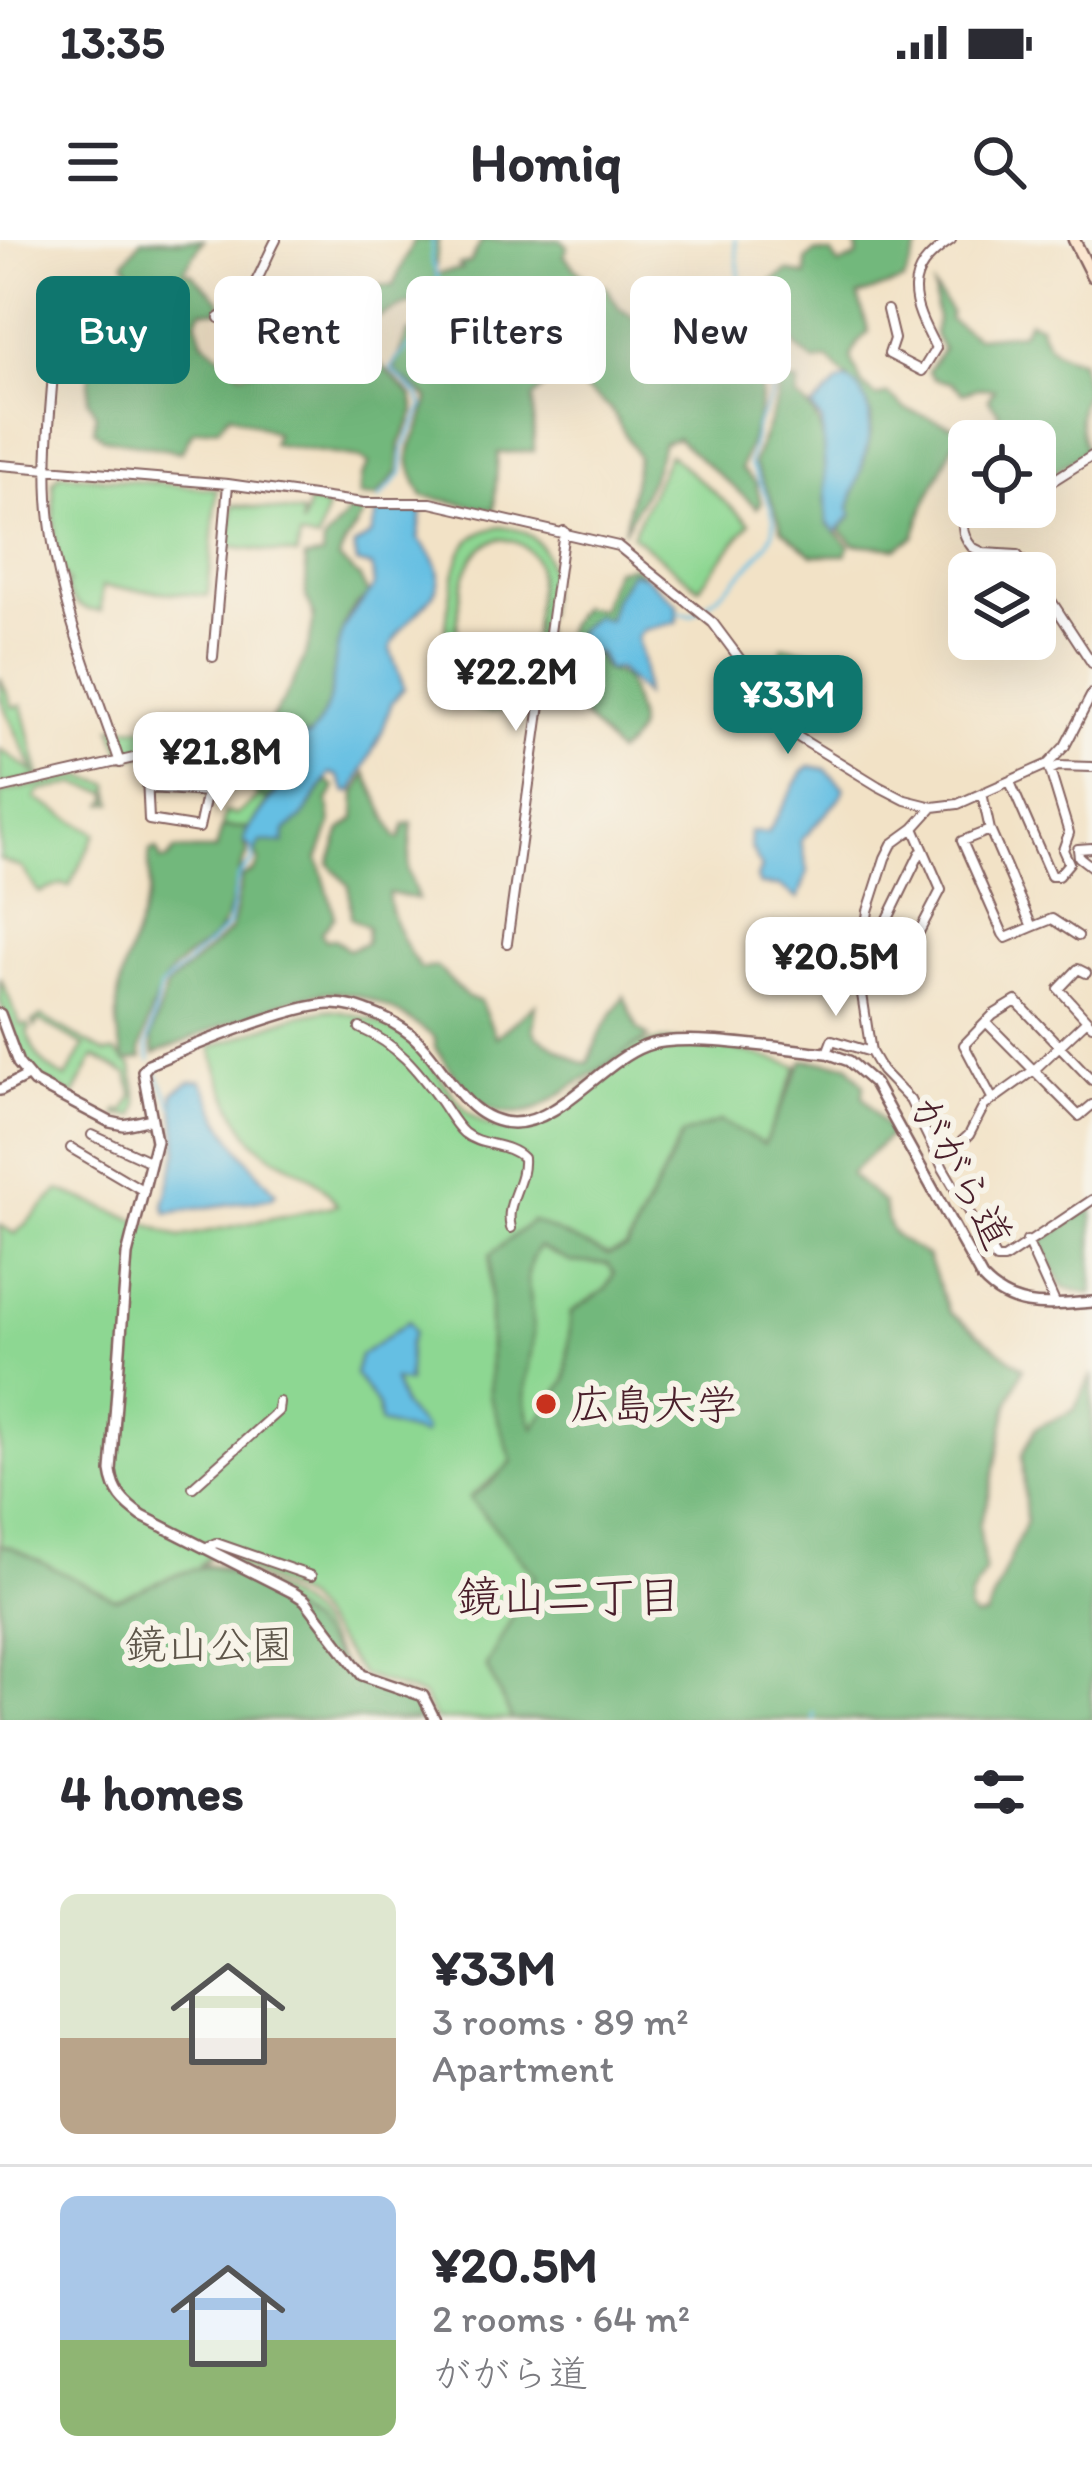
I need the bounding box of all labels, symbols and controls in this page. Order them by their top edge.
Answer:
text: 13:35 [60,15,165,69]
icon: menu [60,129,126,195]
icon: search [966,129,1032,195]
text: Homiq [470,130,622,195]
chip: Buy [36,276,190,384]
chip: Rent [214,276,382,384]
chip: Filters [406,276,606,384]
chip: New [630,276,791,384]
map controls [948,420,1056,660]
button: locate [948,420,1056,528]
button: layers [948,552,1056,660]
pin: ¥22.2M [418,632,614,734]
text: ¥22.2M [454,647,578,694]
pin: ¥33M [717,655,859,757]
text: ¥33M [740,670,836,717]
pin: ¥21.8M [123,712,319,814]
text: ¥21.8M [160,727,282,774]
pin: ¥20.5M [738,917,934,1019]
text: ¥20.5M [772,932,900,979]
street label: ががら道 [898,1086,1024,1258]
place label: 広島大学 [570,1379,738,1430]
marker: 広島大学 [533,1391,559,1417]
district label: 鏡山二丁目 [456,1569,682,1623]
park label: 鏡山公園 [125,1619,293,1670]
icon: filters [966,1759,1032,1825]
text: 4 homes [60,1762,244,1823]
text: ¥33M [432,1937,556,1998]
icon: home [156,1942,300,2086]
text: 3 rooms · 89 m² [432,1998,689,2045]
text: Apartment [432,2045,614,2092]
text: ¥20.5M [432,2234,598,2295]
icon: home [156,2244,300,2388]
text: 2 rooms · 64 m² [432,2295,690,2342]
text: ががら道 [432,2350,588,2397]

